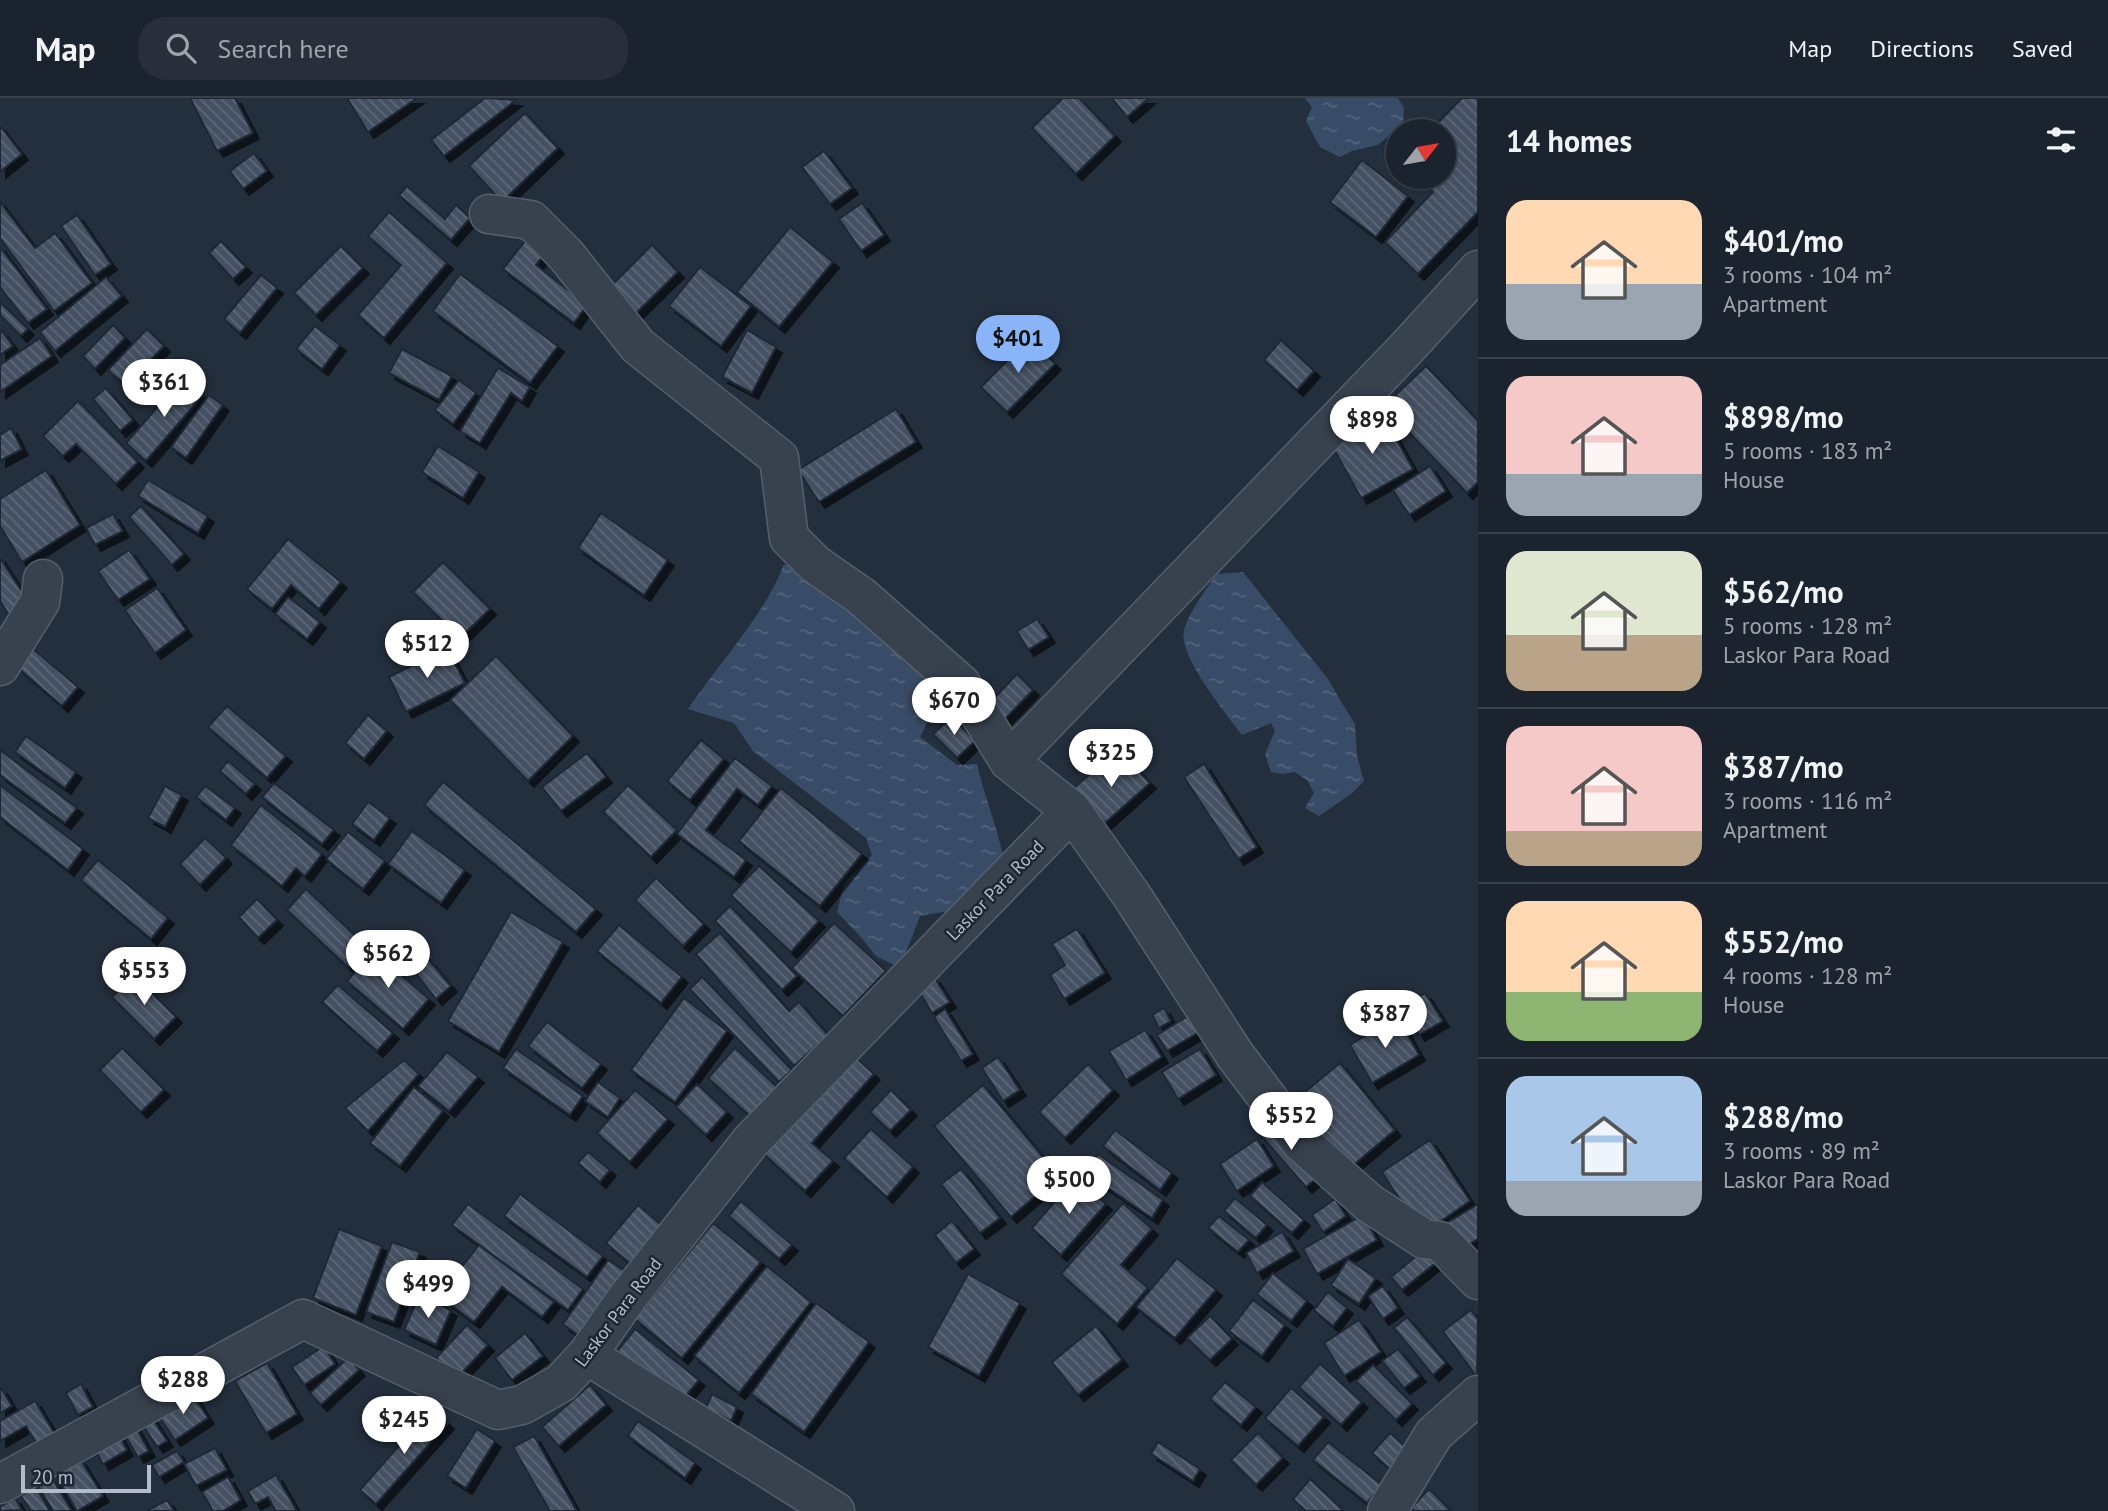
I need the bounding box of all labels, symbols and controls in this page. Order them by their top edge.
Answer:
search box [138,17,628,80]
text: Map [35,27,96,70]
icon: search [162,29,200,67]
text: Search here [218,32,349,65]
text: Map [1788,33,1832,64]
text: Directions [1870,33,1974,64]
text: Saved [2012,33,2073,64]
north arrow [1386,119,1456,189]
map controls [1386,119,1456,189]
text: 14 homes [1506,121,1632,160]
icon: filters [2042,121,2080,159]
text: $401/mo [1723,221,1844,260]
icon: home [1562,228,1646,312]
text: 3 rooms · 104 m² [1723,260,1892,289]
text: Apartment [1723,289,1827,318]
pin: $401 [977,316,1059,375]
text: $401 [992,323,1044,352]
pin: $361 [123,360,205,419]
text: $361 [138,367,190,396]
pin: $898 [1331,396,1413,456]
text: $898/mo [1723,397,1844,436]
text: $898 [1346,404,1398,433]
icon: home [1562,404,1646,488]
text: 5 rooms · 183 m² [1723,436,1892,465]
text: House [1723,465,1785,494]
text: $562/mo [1723,572,1844,611]
icon: home [1562,579,1646,663]
text: 5 rooms · 128 m² [1723,611,1892,640]
pin: $512 [386,620,468,680]
text: $512 [401,628,453,657]
text: Laskor Para Road [1723,640,1890,669]
pin: $670 [913,678,995,737]
text: $670 [928,685,980,714]
pin: $325 [1070,730,1152,789]
text: $325 [1085,737,1137,766]
text: $387/mo [1723,747,1844,786]
icon: home [1562,754,1646,838]
text: 3 rooms · 116 m² [1723,786,1892,815]
text: Apartment [1723,815,1827,844]
street label: Laskor Para Road [941,835,1049,945]
text: $552/mo [1723,922,1844,961]
icon: home [1562,929,1646,1013]
pin: $562 [347,930,429,990]
text: $562 [362,938,414,967]
pin: $553 [103,948,185,1007]
text: $553 [118,955,170,984]
text: 4 rooms · 128 m² [1723,961,1892,990]
pin: $387 [1344,990,1426,1050]
text: House [1723,990,1785,1019]
text: $387 [1359,998,1411,1027]
pin: $552 [1250,1093,1332,1152]
text: $288/mo [1723,1097,1844,1136]
text: $552 [1265,1100,1317,1129]
icon: home [1562,1104,1646,1188]
text: 3 rooms · 89 m² [1723,1136,1880,1165]
pin: $500 [1028,1156,1110,1216]
text: $500 [1043,1164,1095,1193]
text: Laskor Para Road [1723,1165,1890,1194]
street label: Laskor Para Road [569,1253,667,1371]
pin: $499 [387,1260,469,1320]
text: $499 [402,1268,454,1297]
pin: $288 [142,1356,224,1416]
text: $288 [157,1364,209,1393]
pin: $245 [363,1396,445,1456]
text: $245 [378,1404,430,1433]
scale bar [21,1462,150,1494]
text: 20 m [32,1465,73,1489]

